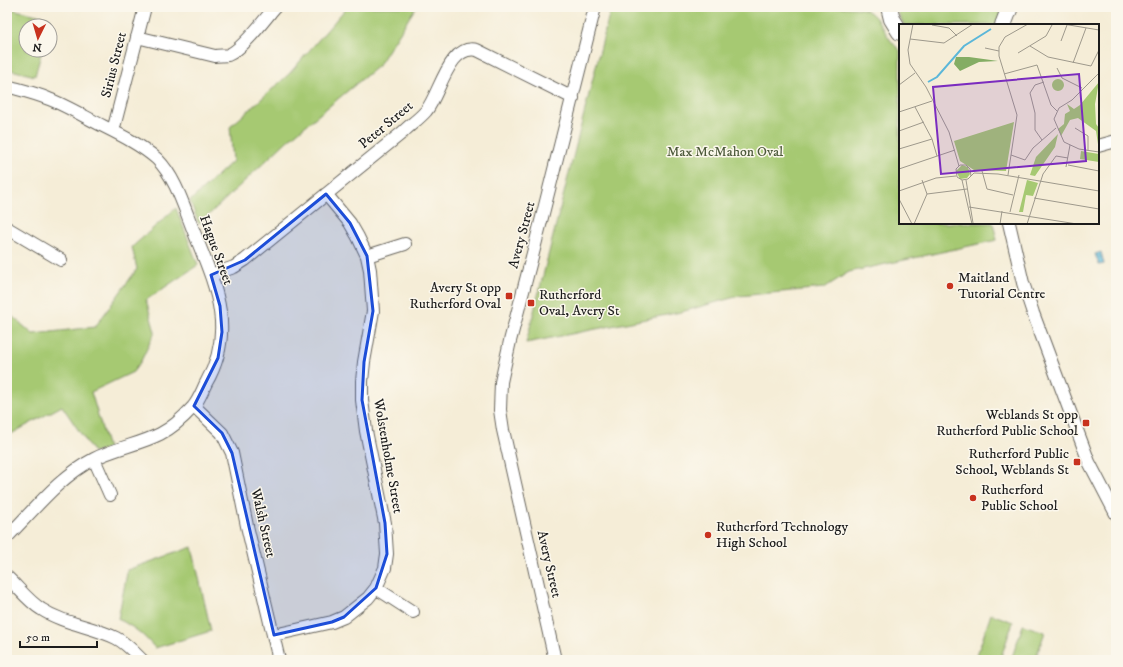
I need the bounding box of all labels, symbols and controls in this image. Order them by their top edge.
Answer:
north arrow [18,18,58,58]
inset map [899,24,1099,224]
street label: Sirius Street [97,30,131,100]
text: N [32,40,42,54]
street label: Peter Street [355,97,417,153]
park label: Max McMahon Oval [667,143,784,161]
street label: Avery Street [504,199,540,270]
street label: Hague Street [195,213,237,288]
place label: Maitland Tutorial Centre [958,269,1046,303]
place label: Avery St opp Rutherford Oval [410,279,502,313]
marker: Maitland Tutorial Centre [945,281,955,291]
place label: Rutherford Oval, Avery St [539,286,620,320]
marker: Avery St opp Rutherford Oval [504,291,514,301]
marker: Rutherford Oval, Avery St [526,298,536,308]
street label: Wolstenholme Street [369,396,407,515]
place label: Weblands St opp Rutherford Public School [936,406,1079,440]
marker: Weblands St opp Rutherford Public School [1081,418,1091,428]
place label: Rutherford Public School, Weblands St [955,445,1070,479]
marker: Rutherford Public School, Weblands St [1072,457,1082,467]
place label: Rutherford Public School [981,481,1058,515]
street label: Walsh Street [246,486,280,560]
marker: Rutherford Public School [968,493,978,503]
place label: Rutherford Technology High School [716,518,848,552]
street label: Avery Street [533,529,566,600]
marker: Rutherford Technology High School [703,530,713,540]
scale bar [20,623,97,649]
text: 50 m [26,630,50,645]

